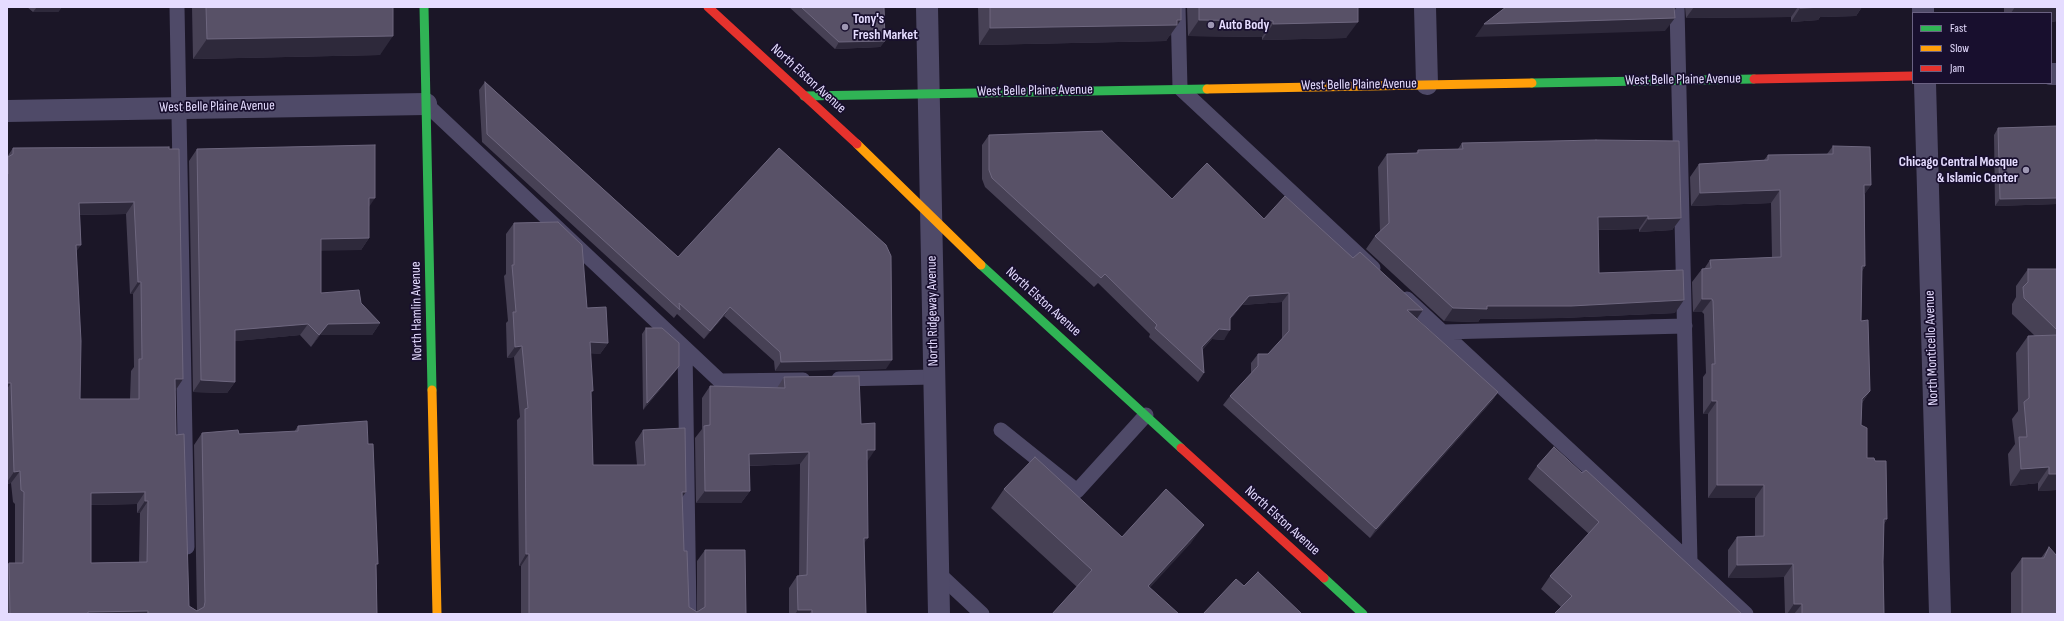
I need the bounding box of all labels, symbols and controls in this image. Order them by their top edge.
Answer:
place label: Tony's Fresh Market [853,11,918,44]
legend [1912,12,2052,84]
place label: Auto Body [1219,17,1269,33]
marker: Auto Body [1206,20,1216,30]
text: Fast [1950,21,1967,36]
marker: Tony's Fresh Market [840,22,850,32]
street label: North Elston Avenue [767,41,849,117]
text: Slow [1950,41,1969,56]
text: Jam [1950,61,1965,76]
street label: West Belle Plaine Avenue [1625,71,1741,89]
street label: West Belle Plaine Avenue [1301,76,1417,94]
street label: West Belle Plaine Avenue [977,82,1093,100]
street label: West Belle Plaine Avenue [159,98,275,116]
place label: Chicago Central Mosque & Islamic Center [1899,154,2018,186]
marker: Chicago Central Mosque & Islamic Center [2021,165,2031,175]
street label: North Ridgeway Avenue [924,256,942,366]
street label: North Hamlin Avenue [408,261,426,361]
street label: North Elston Avenue [1002,264,1084,340]
street label: North Monticello Avenue [1922,290,1942,406]
street label: North Elston Avenue [1241,483,1323,559]

